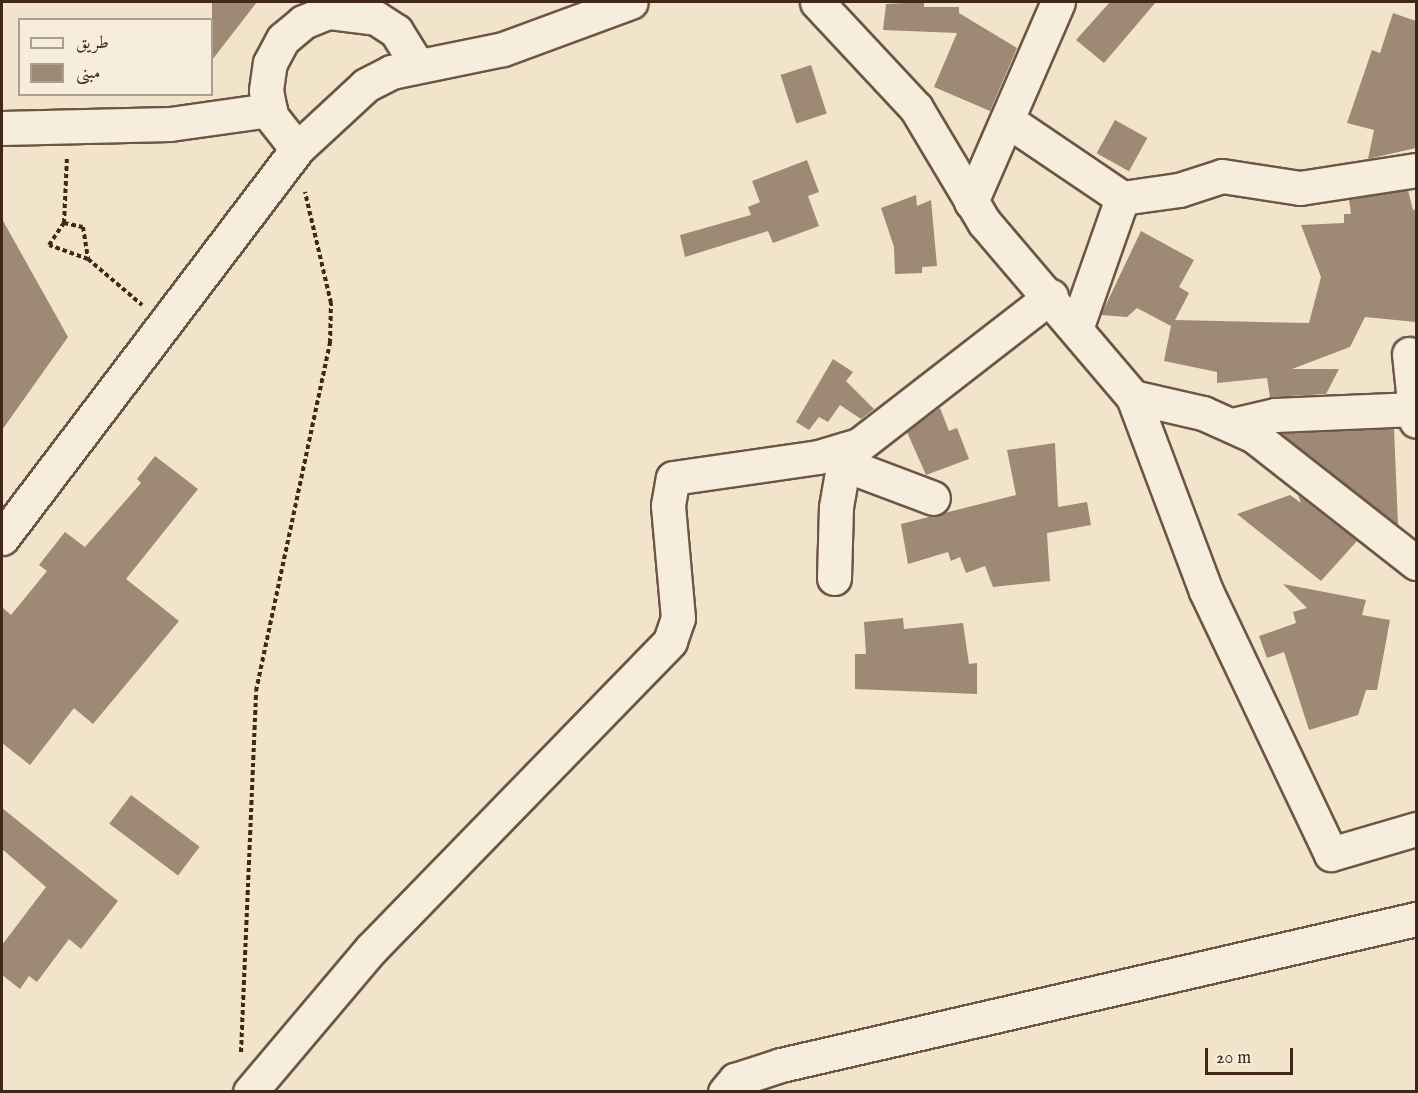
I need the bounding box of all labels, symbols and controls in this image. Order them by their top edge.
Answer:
legend [18,18,213,96]
text: طريق [76,32,109,55]
text: مبنى [76,62,101,85]
scale bar [1208,1036,1296,1074]
text: 20 m [1216,1047,1251,1070]

